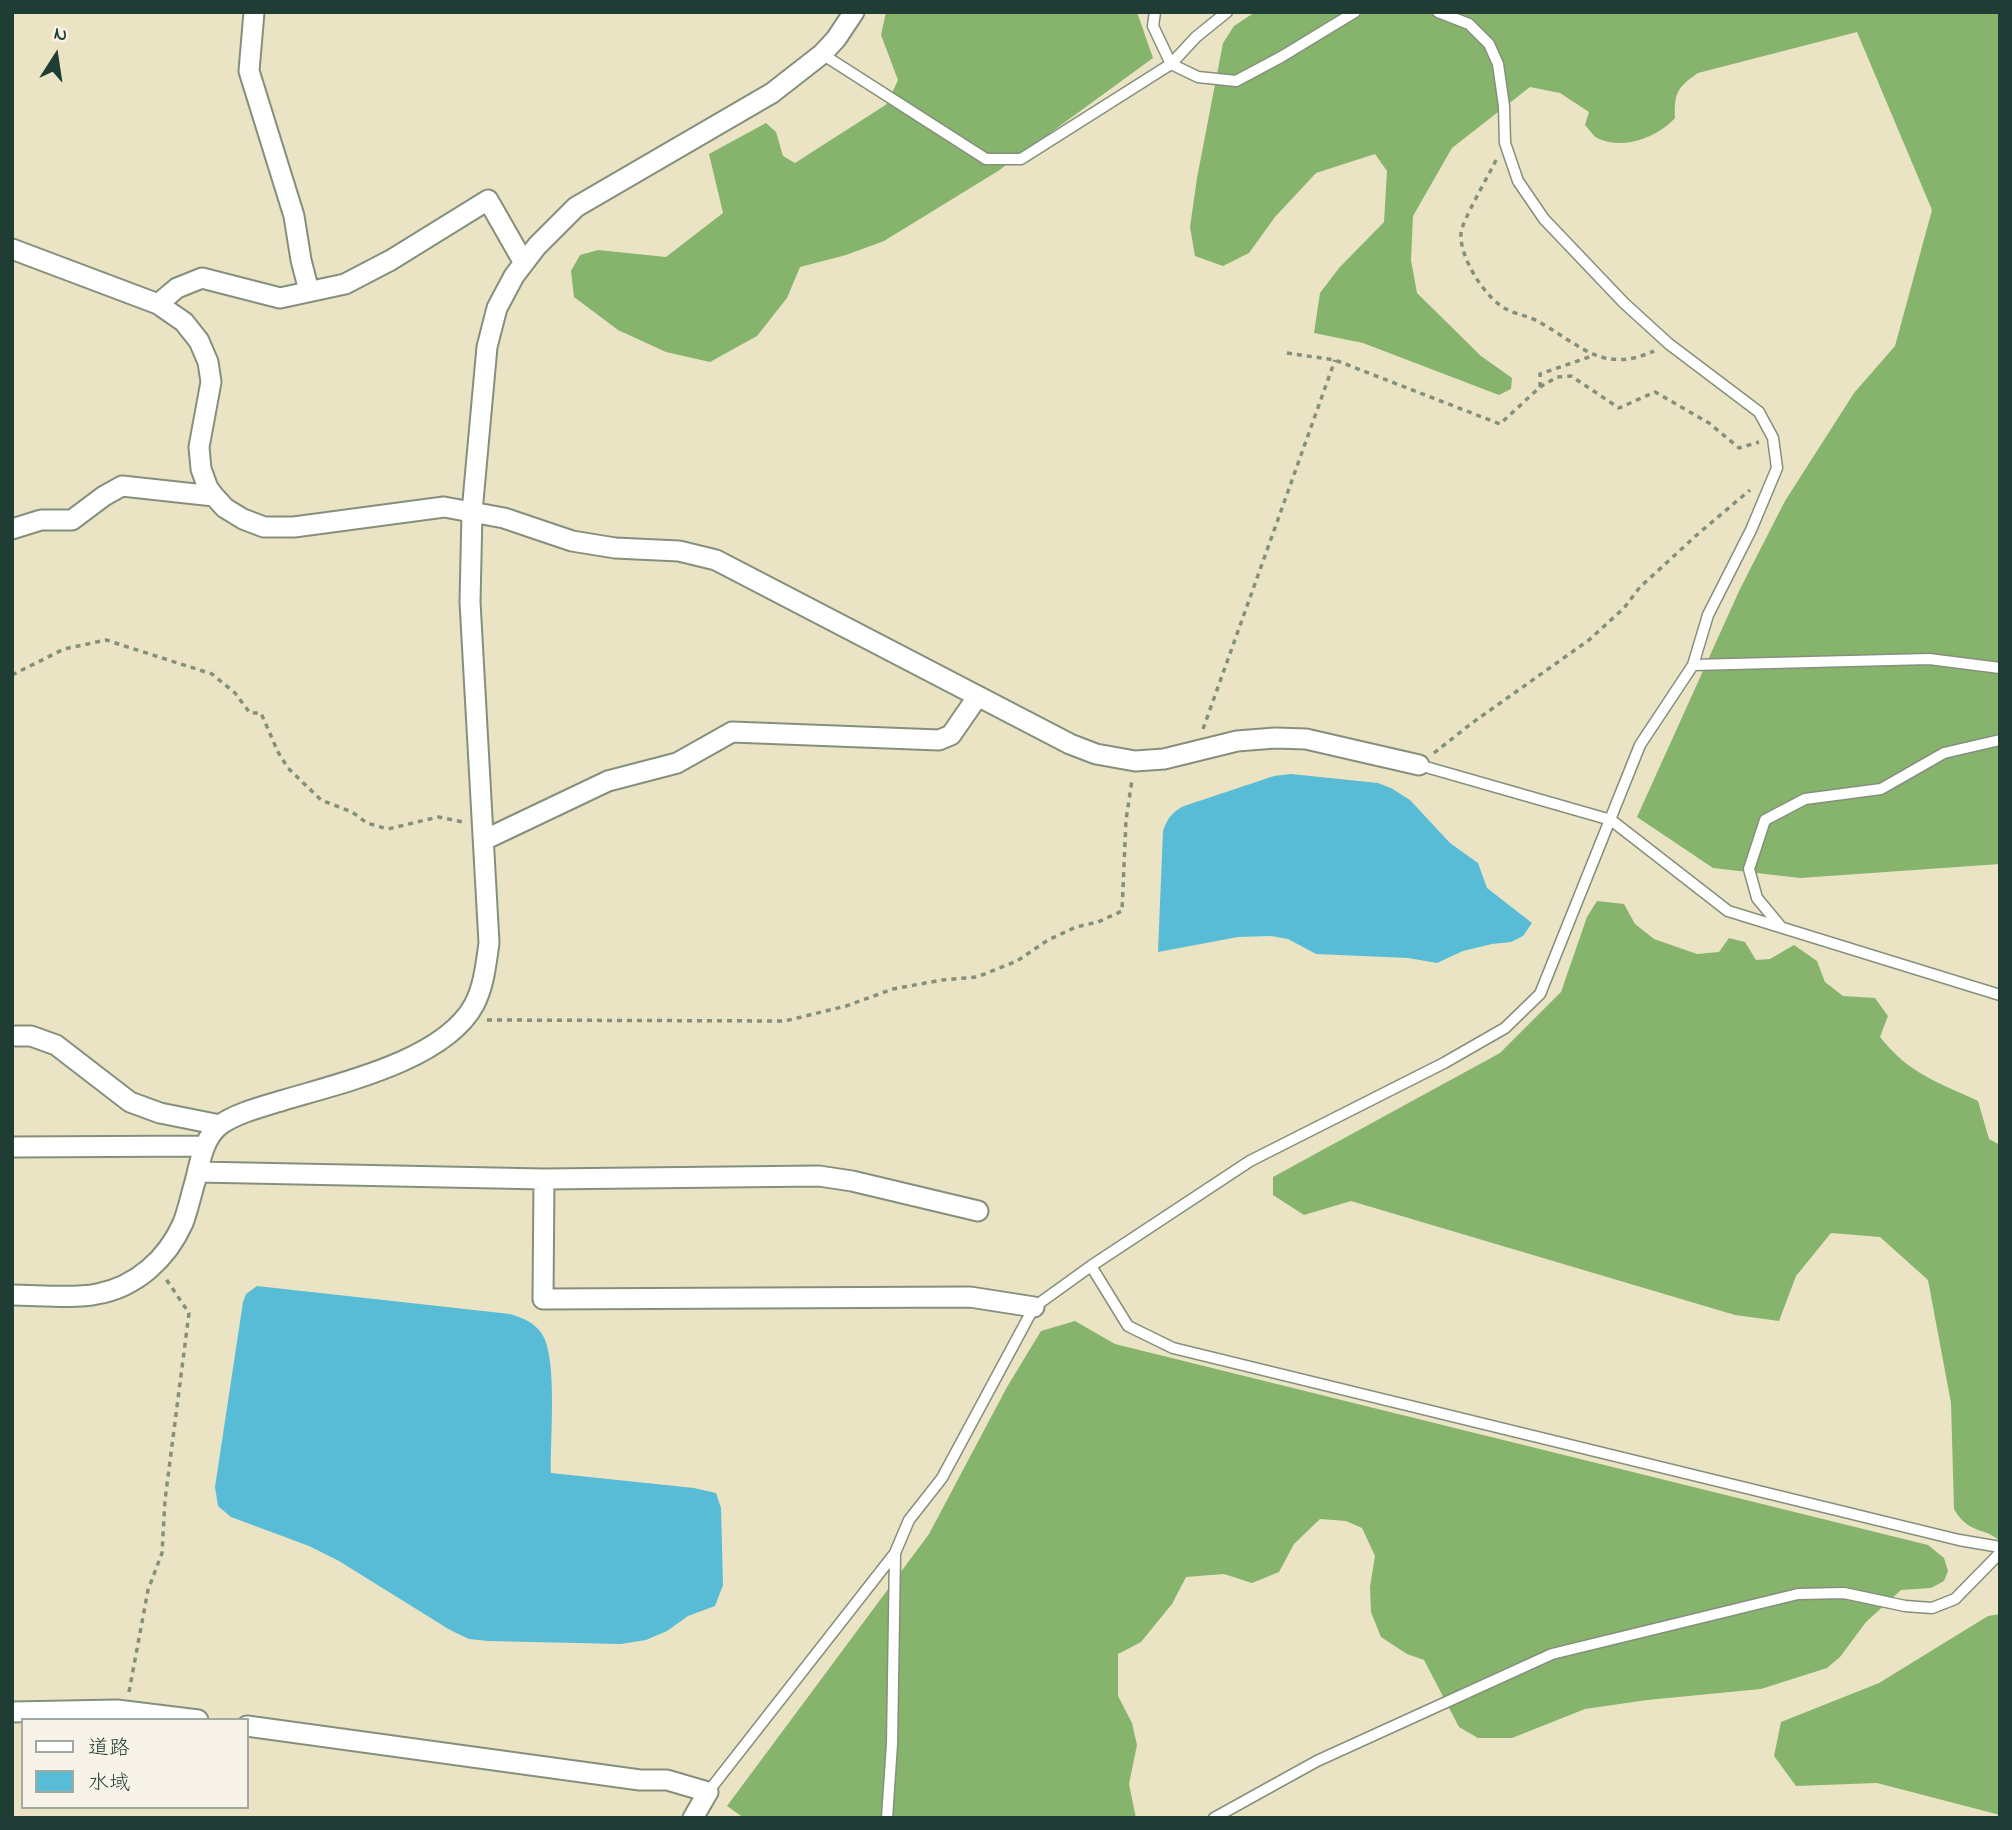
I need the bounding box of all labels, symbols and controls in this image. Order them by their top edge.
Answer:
text: N [51,20,70,50]
north arrow [21,21,91,91]
legend [21,1718,248,1809]
text: 道路 [88,1734,130,1764]
text: 水域 [88,1769,130,1799]

